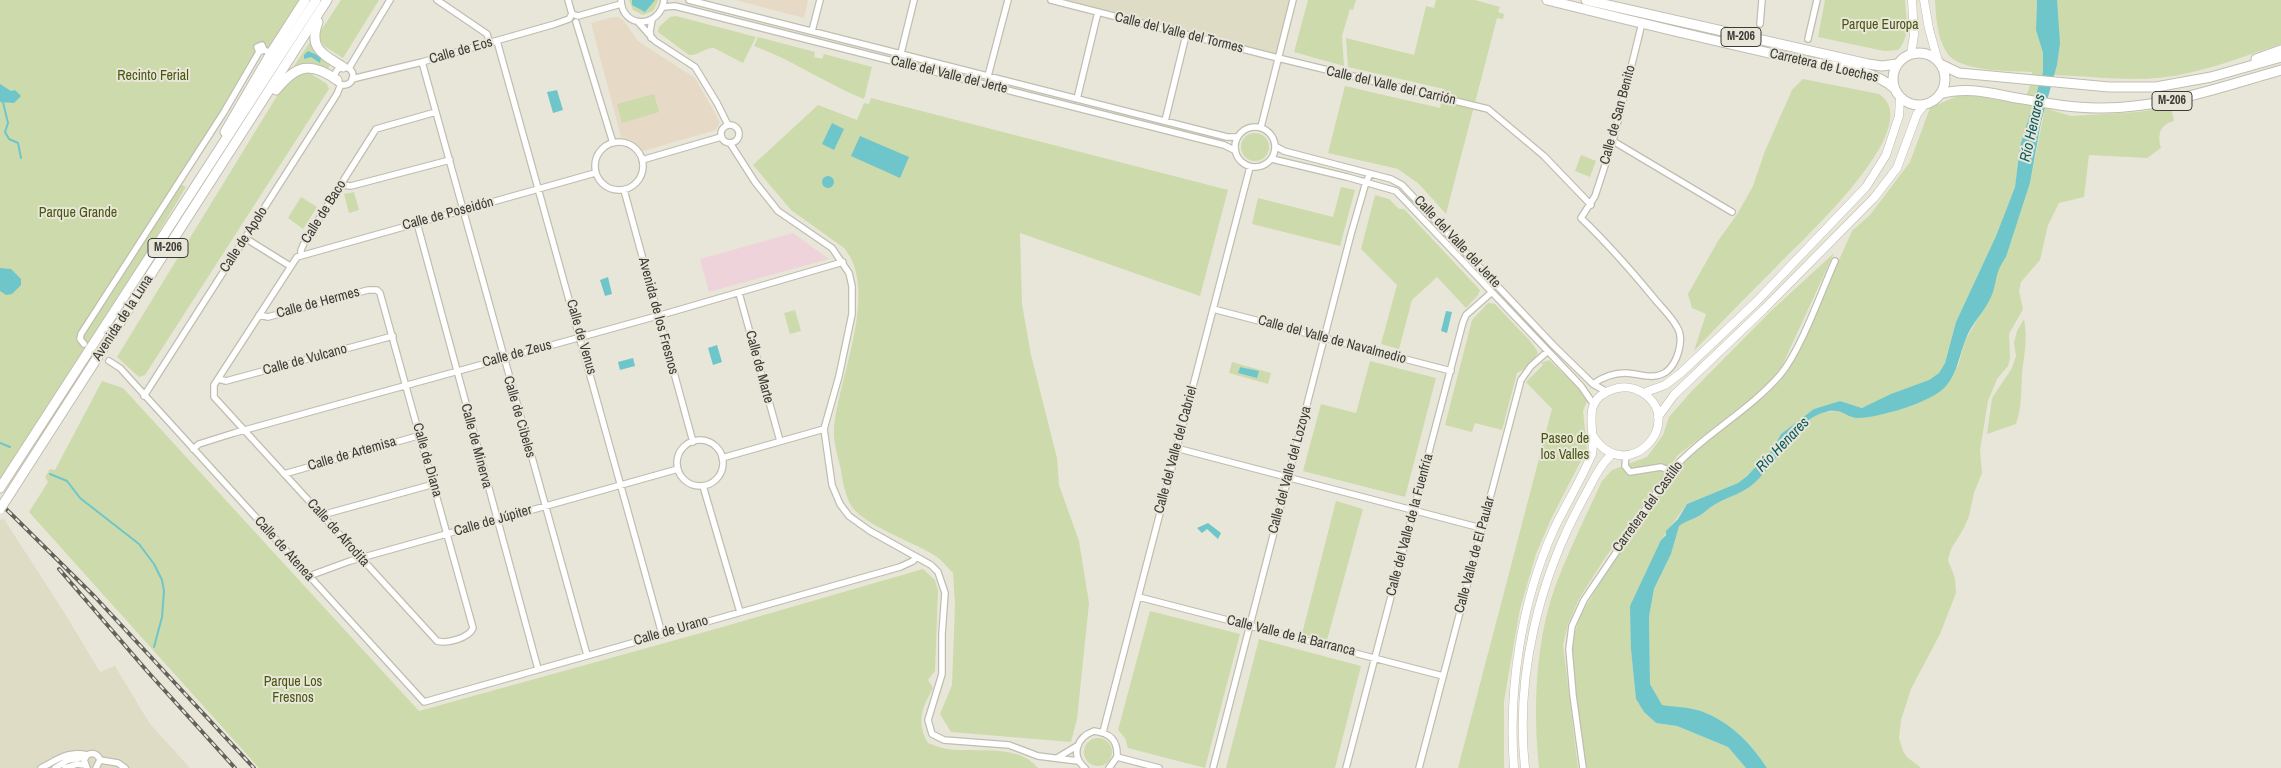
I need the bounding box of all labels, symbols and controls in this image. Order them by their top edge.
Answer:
street label: Calle del Valle del Tormes [1113,9,1245,57]
park label: Parque Europa [1841,17,1919,33]
road number: M-206 [1721,28,1761,46]
street label: Calle de Eos [427,34,495,68]
street label: Carretera de Loeches [1768,45,1880,87]
street label: Calle del Valle del Jerte [889,52,1009,98]
street label: Calle del Valle del Carrión [1325,63,1457,109]
street label: Calle de San Benito [1597,64,1639,166]
park label: Recinto Ferial [117,68,189,84]
water label: Río Henares [2016,92,2050,164]
road number: M-206 [2152,92,2192,110]
street label: Calle de Baco [298,177,350,247]
street label: Calle del Valle del Jerte [1410,192,1504,292]
street label: Calle de Poseidón [401,194,495,234]
street label: Calle de Apolo [217,204,271,276]
park label: Parque Grande [39,205,117,221]
road number: M-206 [148,238,188,258]
street label: Avenida de los Fresnos [634,256,682,376]
street label: Avenida de la Luna [89,272,157,364]
street label: Calle de Hermes [275,284,361,322]
street label: Calle de Venus [562,298,600,376]
street label: Calle del Valle de Navalmedio [1256,312,1408,368]
street label: Calle de Marte [741,329,777,405]
street label: Calle de Zeus [481,337,553,371]
street label: Calle de Vulcano [261,341,349,379]
street label: Calle de Cibeles [499,374,539,460]
street label: Calle del Valle del Cabriel [1151,384,1201,516]
street label: Calle de Minerva [457,402,495,490]
street label: Calle del Valle del Lozoya [1265,404,1315,536]
water label: Río Henares [1753,414,1813,476]
street label: Calle de Diana [408,421,446,499]
park label: Paseo de los Valles [1541,431,1589,464]
street label: Calle de Artemisa [306,433,398,475]
street label: Calle del Valle de la Fuenfría [1383,452,1437,598]
street label: Carretera del Castillo [1609,458,1687,556]
street label: Calle Valle de El Paular [1451,495,1499,615]
street label: Calle de Afrodita [303,496,373,570]
street label: Calle de Júpiter [452,502,534,540]
street label: Calle de Atenea [250,513,318,585]
street label: Calle de Urano [632,612,710,650]
street label: Calle Valle de la Barranca [1225,612,1357,660]
park label: Parque Los Fresnos [264,674,322,706]

